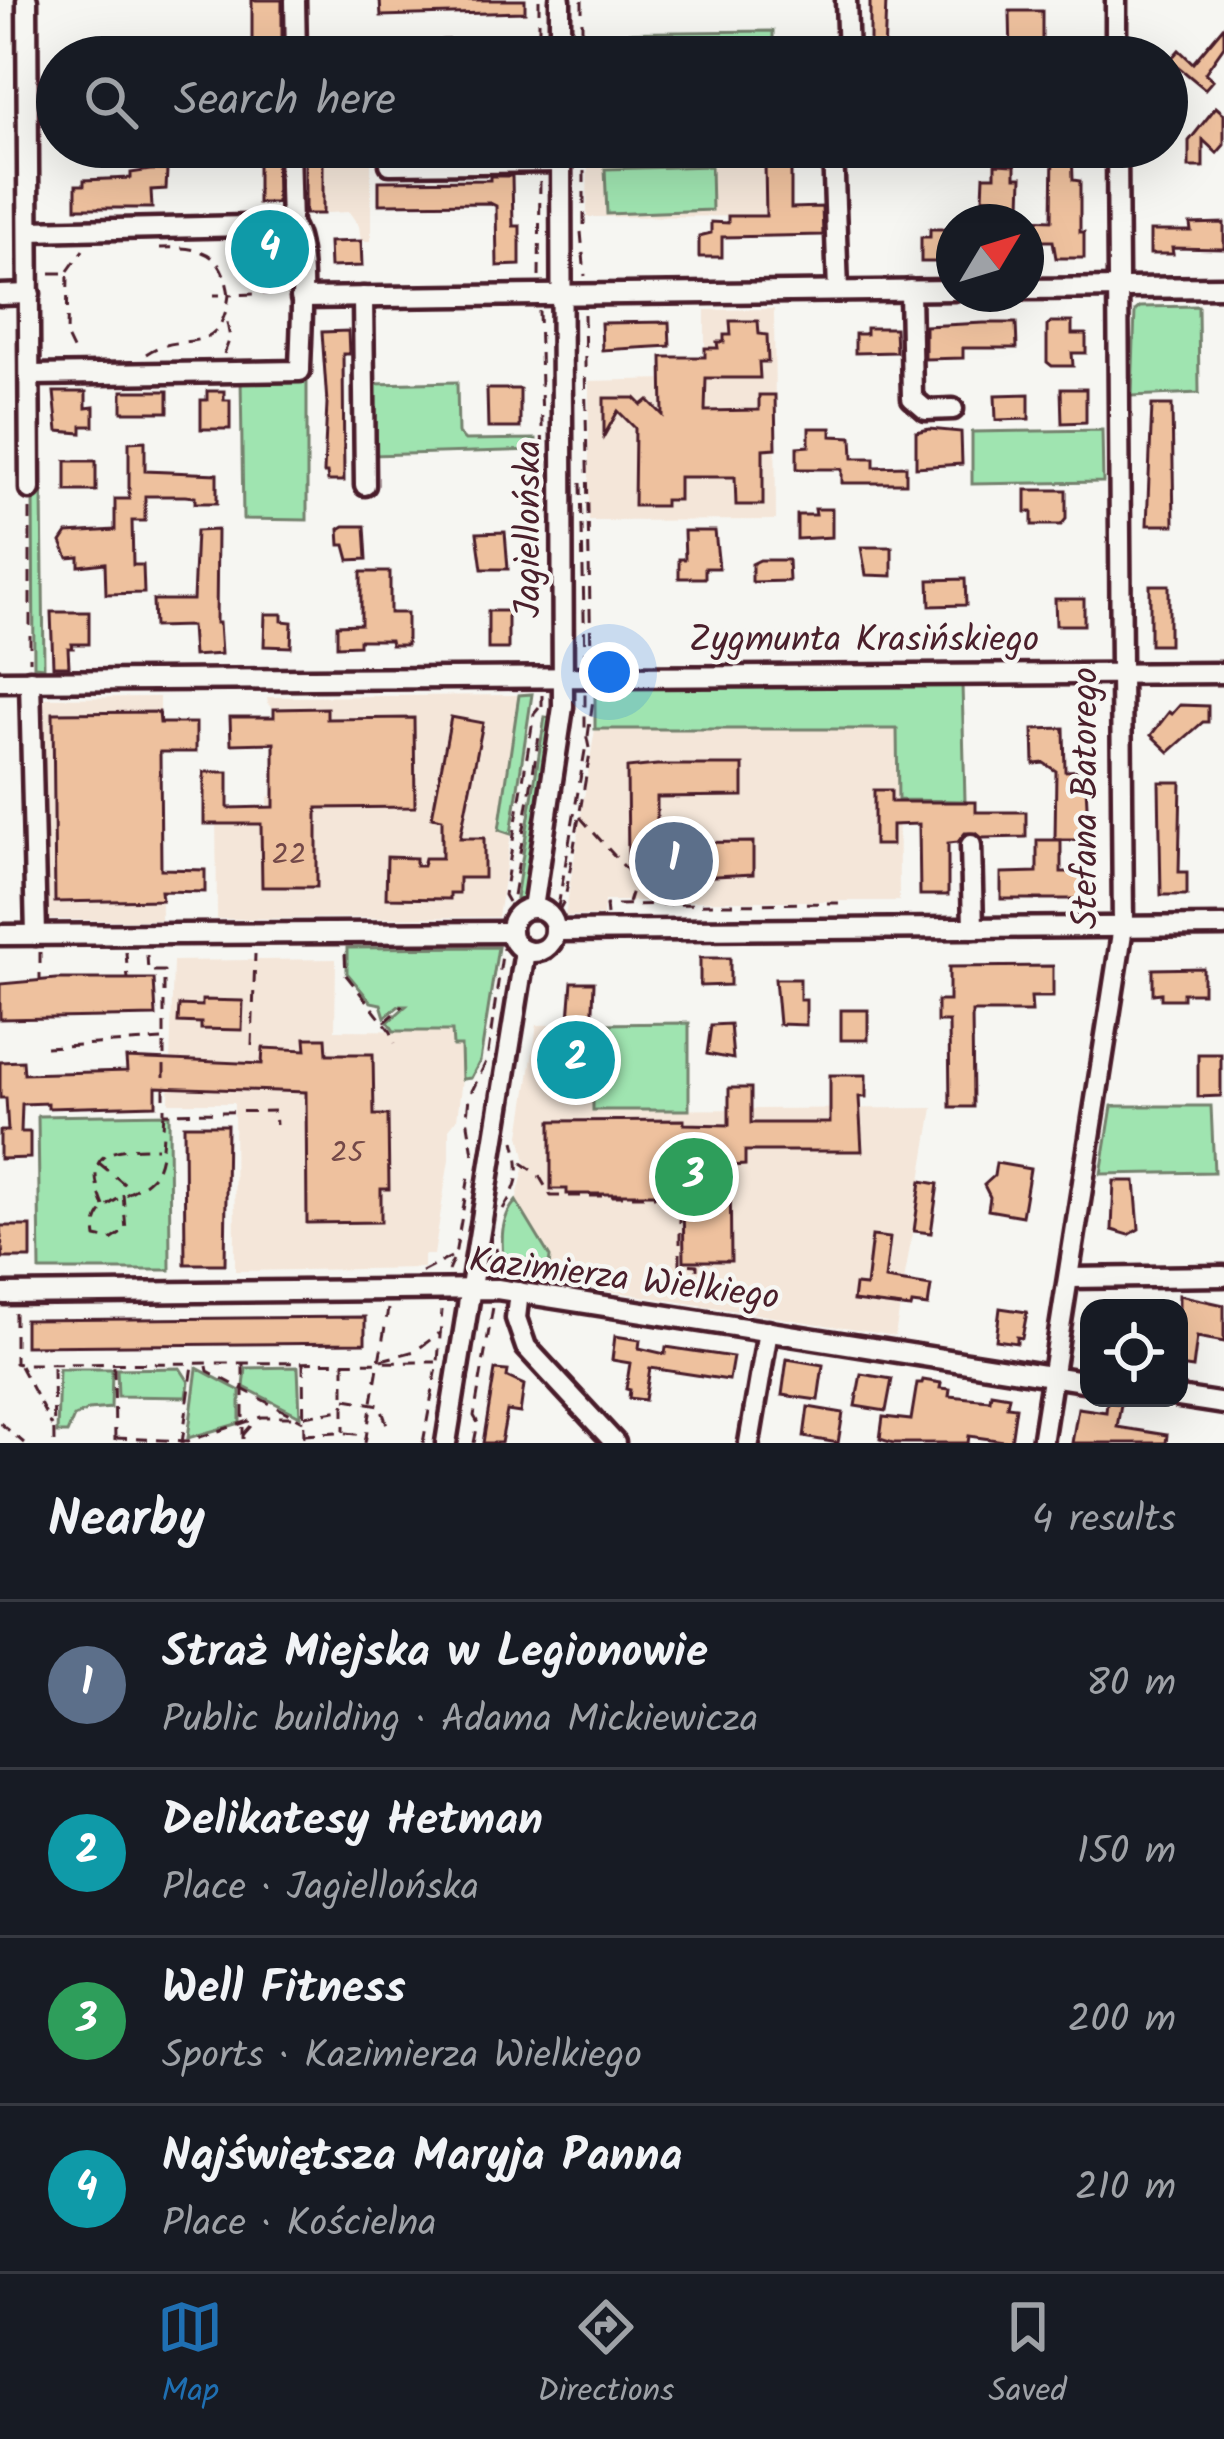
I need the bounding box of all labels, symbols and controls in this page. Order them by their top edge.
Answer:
search box [36,36,1188,168]
text: Search here [174,66,396,138]
icon: search [78,69,144,135]
pin: 4 [231,204,309,294]
north arrow [936,204,1044,312]
street label: Jagiellońska [502,440,559,618]
street label: Zygmunta Krasińskiego [689,613,1039,670]
your location [579,642,639,702]
street label: Stefana Batorego [1059,667,1116,929]
pin: 1 [635,816,713,906]
house number: 22 [272,832,306,880]
pin: 2 [537,1015,615,1105]
house number: 25 [330,1130,366,1178]
pin: 3 [655,1132,733,1222]
street label: Kazimierza Wielkiego [466,1233,782,1327]
map controls [1080,1299,1188,1407]
button: locate [1080,1299,1188,1407]
text: Nearby [48,1481,205,1562]
text: 4 results [1032,1490,1176,1552]
text: Straż Miejska w Legionowie [162,1618,708,1690]
text: 1 [81,1654,93,1716]
text: 80 m [1086,1654,1176,1716]
text: Public building · Adama Mickiewicza [162,1690,758,1752]
text: Delikatesy Hetman [162,1786,543,1858]
text: 2 [76,1822,98,1884]
text: 150 m [1077,1822,1176,1884]
text: Place · Jagiellońska [162,1858,479,1920]
text: Well Fitness [162,1954,406,2026]
text: 3 [76,1990,98,2052]
text: 200 m [1068,1990,1176,2052]
text: Sports · Kazimierza Wielkiego [162,2026,642,2088]
text: Najświętsza Maryja Panna [162,2122,682,2194]
text: 4 [76,2158,98,2220]
text: 210 m [1075,2158,1176,2220]
text: Place · Kościelna [162,2194,437,2256]
tab: Map [157,2294,223,2419]
tab: Directions [537,2294,674,2419]
tab: Saved [989,2294,1067,2419]

